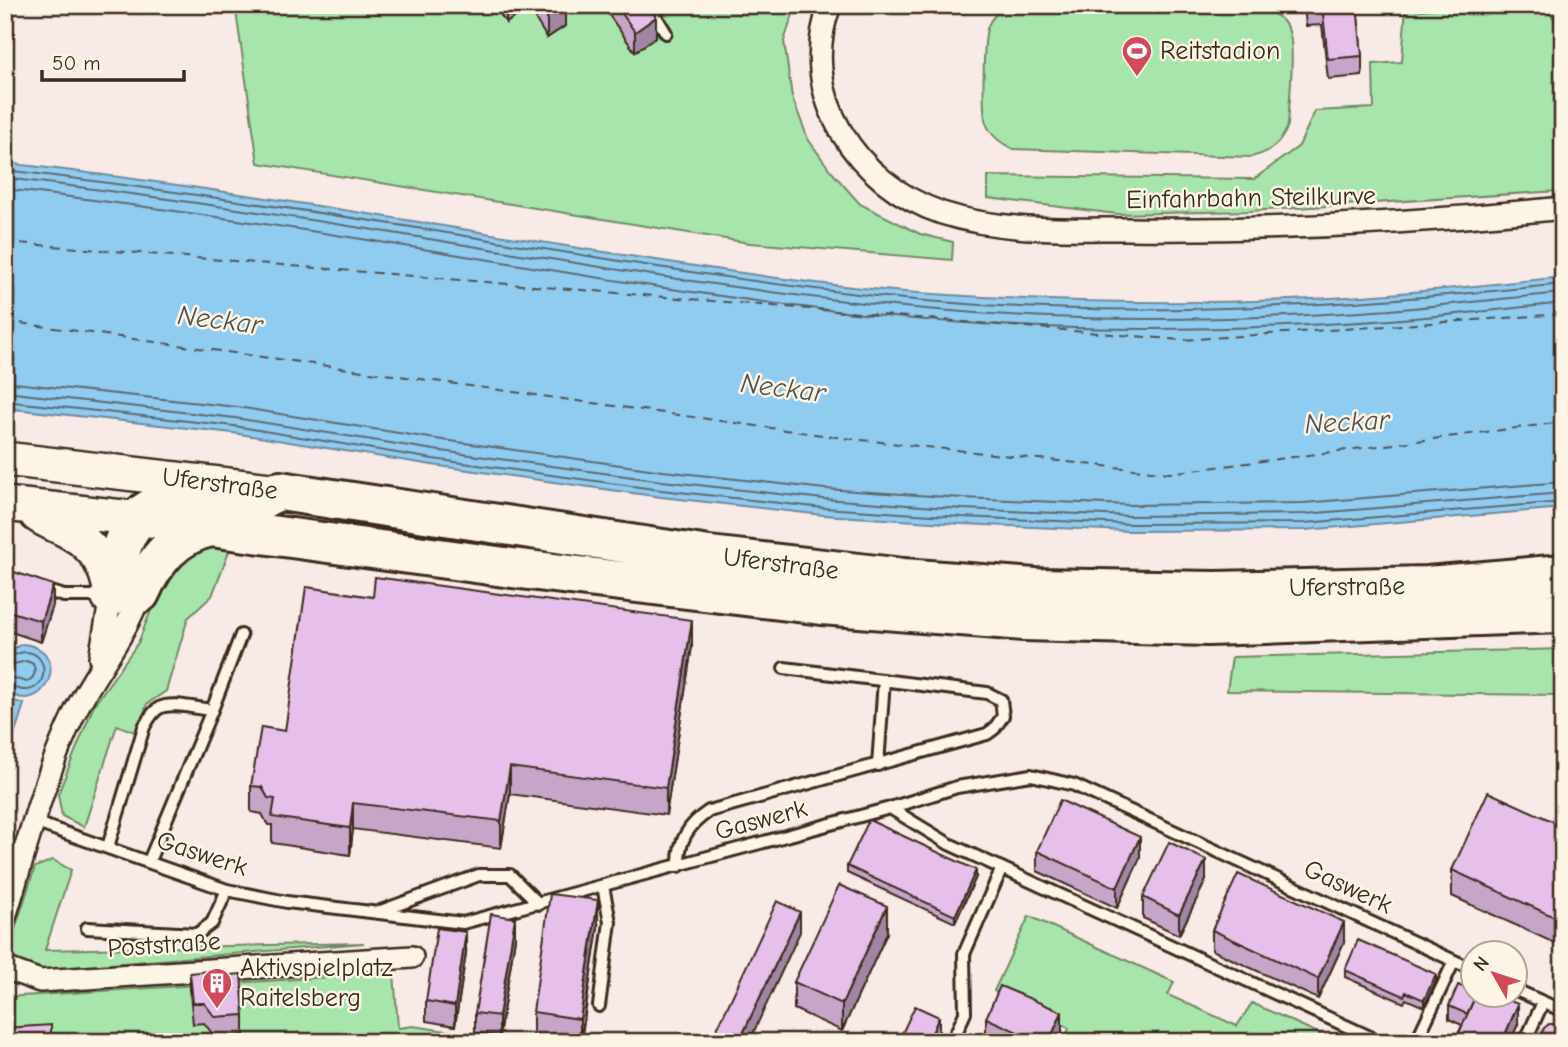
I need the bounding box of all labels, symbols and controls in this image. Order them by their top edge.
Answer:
sports icon: Reitstadion [1120,34,1154,78]
place label: Reitstadion [1160,36,1280,66]
scale bar [42,38,184,82]
text: 50 m [52,51,101,75]
street label: Einfahrbahn Steilkurve [1126,181,1376,215]
water label: Neckar [176,299,266,341]
water label: Neckar [739,367,829,409]
water label: Neckar [1304,404,1392,440]
street label: Uferstraße [160,462,280,506]
street label: Uferstraße [721,542,841,586]
street label: Uferstraße [1289,571,1405,603]
street label: Gaswerk [712,793,811,847]
street label: Gaswerk [153,825,252,883]
street label: Gaswerk [1299,854,1397,921]
street label: Poststraße [106,926,222,964]
north arrow [1460,939,1530,1009]
text: N [1469,952,1494,976]
place label: Aktivspielplatz Raitelsberg [240,953,393,1013]
building icon: Aktivspielplatz Raitelsberg [200,966,234,1010]

